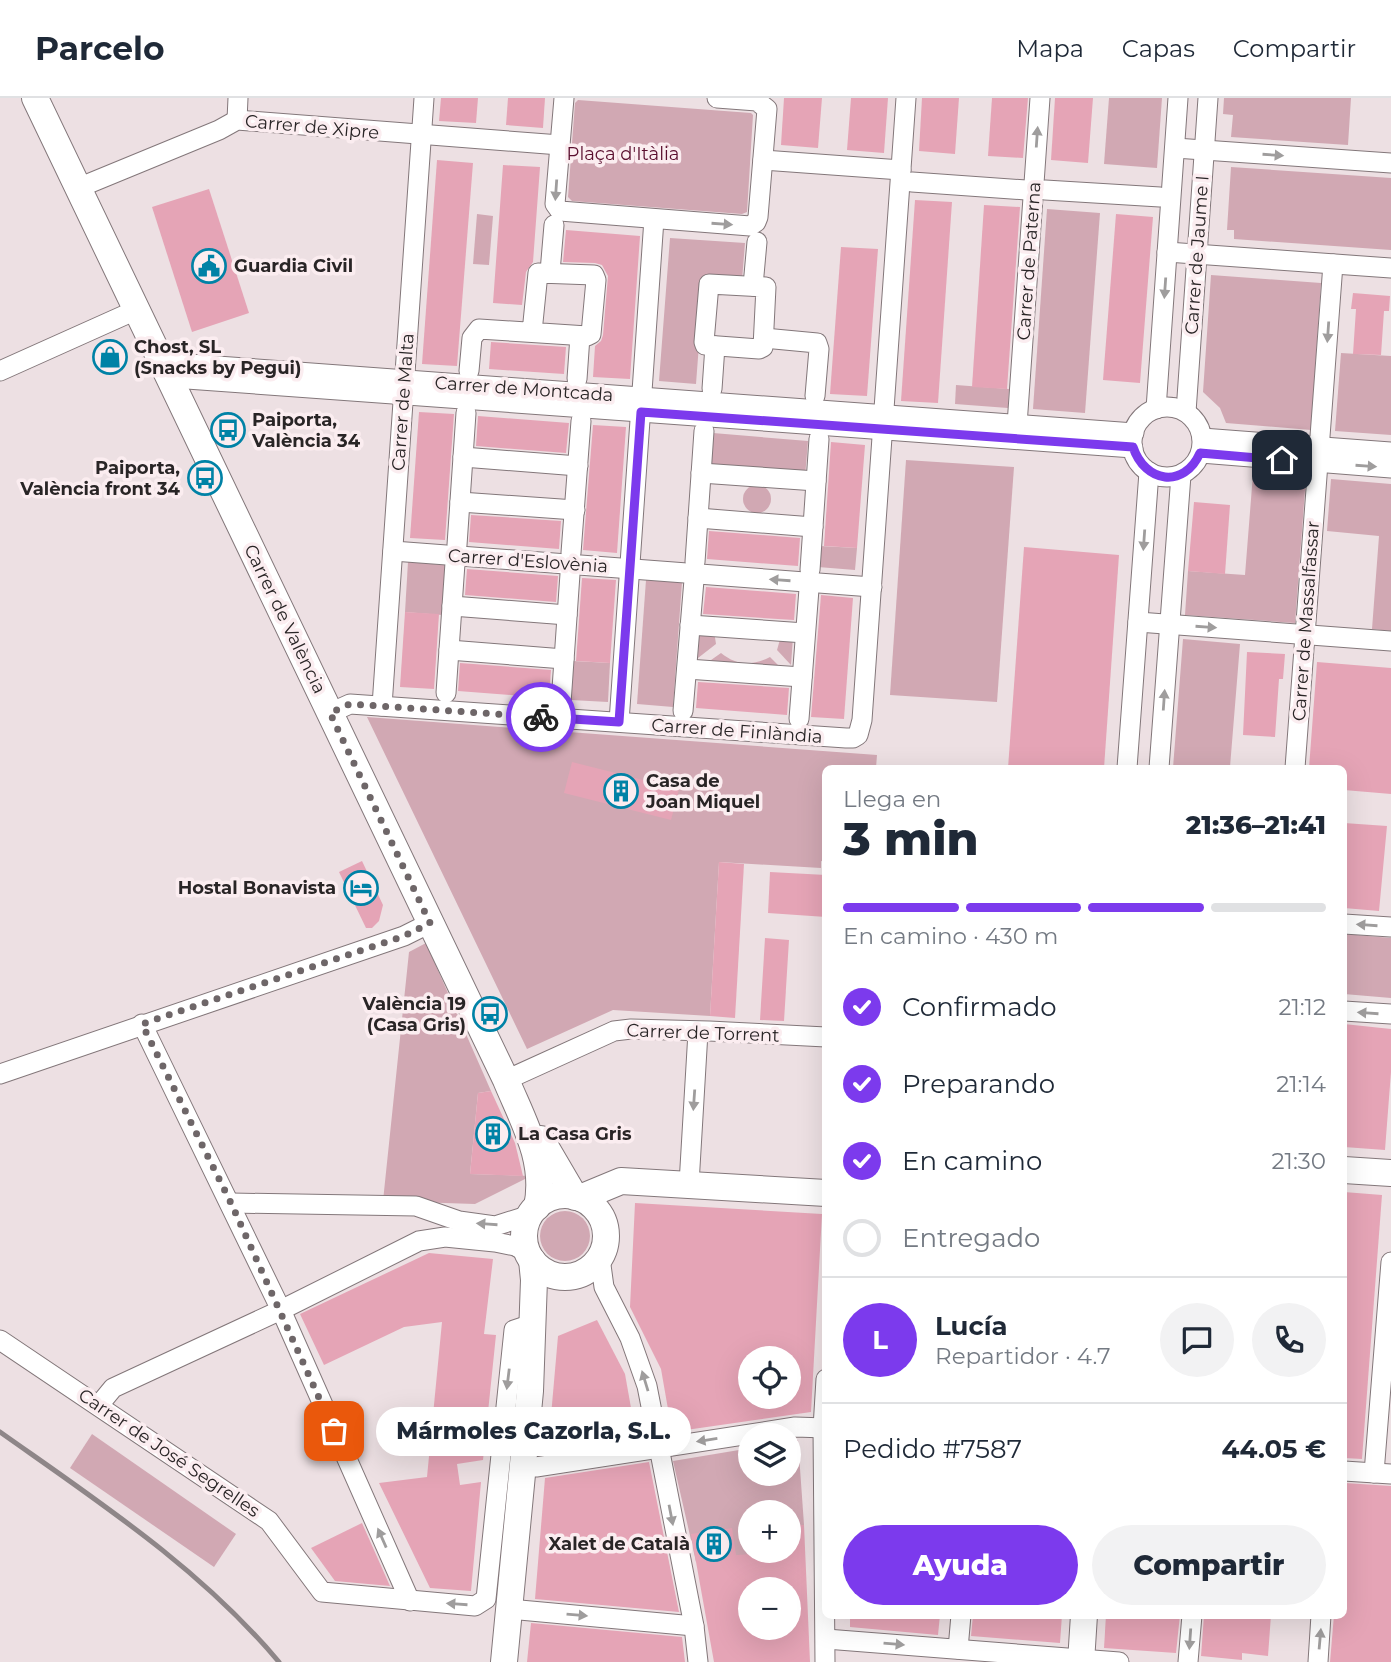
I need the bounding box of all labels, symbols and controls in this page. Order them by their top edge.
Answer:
text: Parcelo [35,28,165,68]
text: Mapa [1016,34,1084,63]
text: Capas [1122,34,1195,63]
text: Compartir [1233,34,1356,63]
street label: Carrer de Xipre [244,110,380,144]
one-way arrow [1032,126,1043,148]
park label: Plaça d'Itàlia [566,143,680,165]
one-way arrow [1262,150,1284,161]
street label: Carrer de Jaume I [1180,175,1214,335]
one-way arrow [551,180,562,202]
street label: Carrer de Paterna [1012,181,1046,341]
one-way arrow [712,219,734,230]
public building icon: Guardia Civil [190,247,228,285]
place label: Guardia Civil [234,255,353,277]
one-way arrow [1159,277,1170,299]
one-way arrow [1322,321,1333,343]
street label: Carrer de Malta [387,332,419,472]
place label: Chost, SL (Snacks by Pegui) [134,336,301,379]
shop icon: Chost, SL (Snacks by Pegui) [91,338,129,376]
street label: Carrer de Montcada [434,372,614,406]
place label: Paiporta, València 34 [251,409,361,452]
bus stop icon: Paiporta, València 34 [209,411,247,449]
pin [1252,430,1312,490]
icon: home [1263,441,1301,479]
place label: Paiporta, València front 34 [19,457,181,500]
bus stop icon: Paiporta, València front 34 [186,459,224,497]
one-way arrow [1355,461,1377,472]
street label: Carrer de Massalfassar [1288,520,1324,722]
one-way arrow [1138,530,1149,552]
street label: Carrer de València [239,541,331,697]
street label: Carrer d'Eslovènia [447,544,609,578]
one-way arrow [769,574,791,585]
one-way arrow [1195,622,1217,633]
courier [506,682,576,752]
one-way arrow [1159,689,1170,711]
icon: bike [522,698,560,736]
street label: Carrer de Finlàndia [651,714,823,748]
place label: Casa de Joan Miquel [645,770,760,813]
building icon: Casa de Joan Miquel [602,772,640,810]
text: Llega en [843,785,941,813]
text: 21:36–21:41 [1186,809,1326,841]
text: 3 min [843,810,979,867]
hotel icon: Hostal Bonavista [342,869,380,907]
place label: Hostal Bonavista [178,877,336,899]
one-way arrow [1356,919,1378,930]
text: En camino · 430 m [843,922,1058,950]
icon: check [843,988,881,1026]
text: Confirmado [902,991,1057,1023]
place label: València 19 (Casa Gris) [361,993,466,1036]
text: 21:12 [1278,993,1326,1021]
bus stop icon: València 19 (Casa Gris) [471,995,509,1033]
one-way arrow [1356,1007,1378,1018]
street label: Carrer de Torrent [626,1019,780,1047]
icon: check [843,1065,881,1103]
text: Preparando [902,1068,1055,1100]
text: 21:14 [1276,1070,1326,1098]
one-way arrow [688,1089,699,1111]
building icon: La Casa Gris [474,1115,512,1153]
place label: La Casa Gris [518,1123,632,1145]
icon: check [843,1142,881,1180]
text: En camino [902,1145,1042,1177]
text: 21:30 [1272,1147,1326,1175]
one-way arrow [476,1218,498,1229]
text: Entregado [902,1222,1040,1254]
button: chat [1160,1303,1234,1377]
button: phone [1252,1303,1326,1377]
text: Lucía [935,1310,1008,1342]
text: L [872,1324,888,1356]
text: Repartidor · 4.7 [935,1342,1111,1370]
map controls [738,1346,801,1640]
button: locate [738,1346,801,1409]
one-way arrow [503,1368,514,1390]
one-way arrow [639,1370,649,1391]
street label: Carrer de José Segrelles [74,1384,264,1522]
pin [304,1401,364,1461]
callout: Mármoles Cazorla, S.L. [376,1406,691,1456]
icon: bag [315,1412,353,1450]
text: Mármoles Cazorla, S.L. [396,1417,671,1445]
button: layers [738,1423,801,1486]
text: Pedido #7587 [843,1433,1022,1465]
text: 44.05 € [1222,1433,1326,1465]
one-way arrow [696,1435,718,1446]
button: + [738,1500,801,1563]
one-way arrow [666,1504,677,1526]
building icon: Xalet de Català [695,1525,733,1563]
button: Ayuda [843,1525,1078,1605]
button: Compartir [1092,1525,1326,1605]
one-way arrow [376,1528,387,1549]
place label: Xalet de Català [549,1533,690,1555]
button: − [738,1577,801,1640]
one-way arrow [446,1598,468,1609]
one-way arrow [566,1610,588,1621]
one-way arrow [1315,1627,1326,1649]
one-way arrow [1184,1628,1195,1650]
one-way arrow [883,1639,905,1650]

